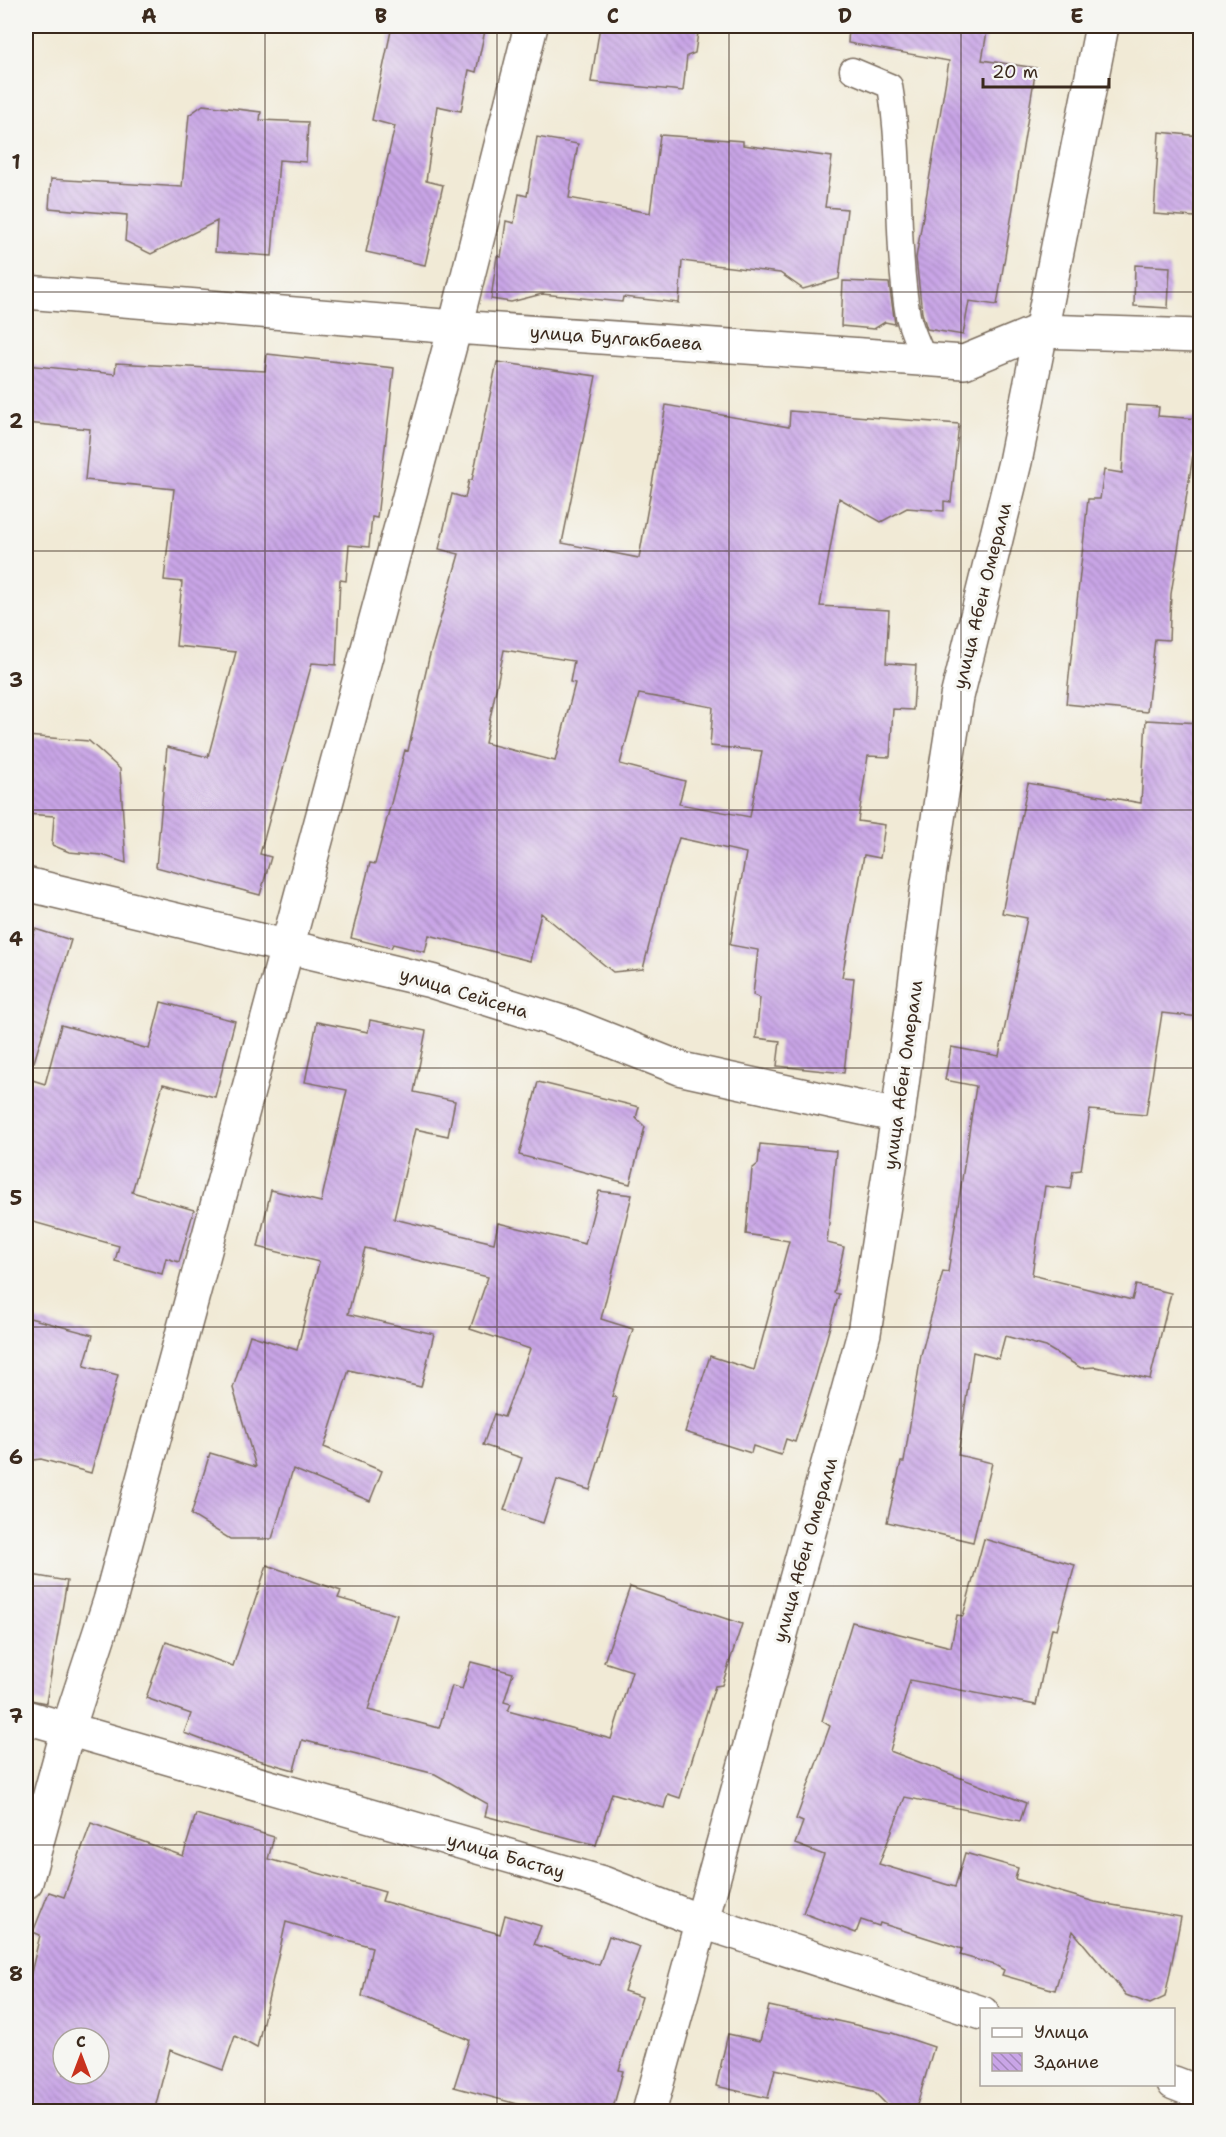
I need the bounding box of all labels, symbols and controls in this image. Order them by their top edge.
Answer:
text: A [141,3,157,29]
text: B [375,3,387,29]
text: C [607,3,619,29]
text: D [838,3,852,29]
text: E [1070,3,1084,29]
scale bar [983,51,1109,89]
text: 20 m [992,60,1038,84]
text: 1 [11,149,21,175]
street label: улица Булгакбаева [529,320,703,356]
text: 2 [9,408,23,434]
street label: улица Абен Омерали [947,500,1017,692]
text: 3 [9,667,23,693]
text: 4 [9,926,23,952]
street label: улица Сейсена [397,962,531,1024]
street label: улица Абен Омерали [878,978,928,1171]
text: 5 [10,1185,22,1211]
text: 6 [9,1444,23,1470]
street label: улица Абен Омерали [767,1454,843,1645]
text: 7 [9,1703,23,1729]
street label: улица Бастау [444,1828,568,1884]
text: 8 [9,1961,23,1987]
legend [980,2008,1175,2086]
text: Улица [1034,2020,1088,2044]
north arrow [51,2026,111,2086]
text: С [76,2031,86,2052]
text: Здание [1034,2050,1099,2074]

